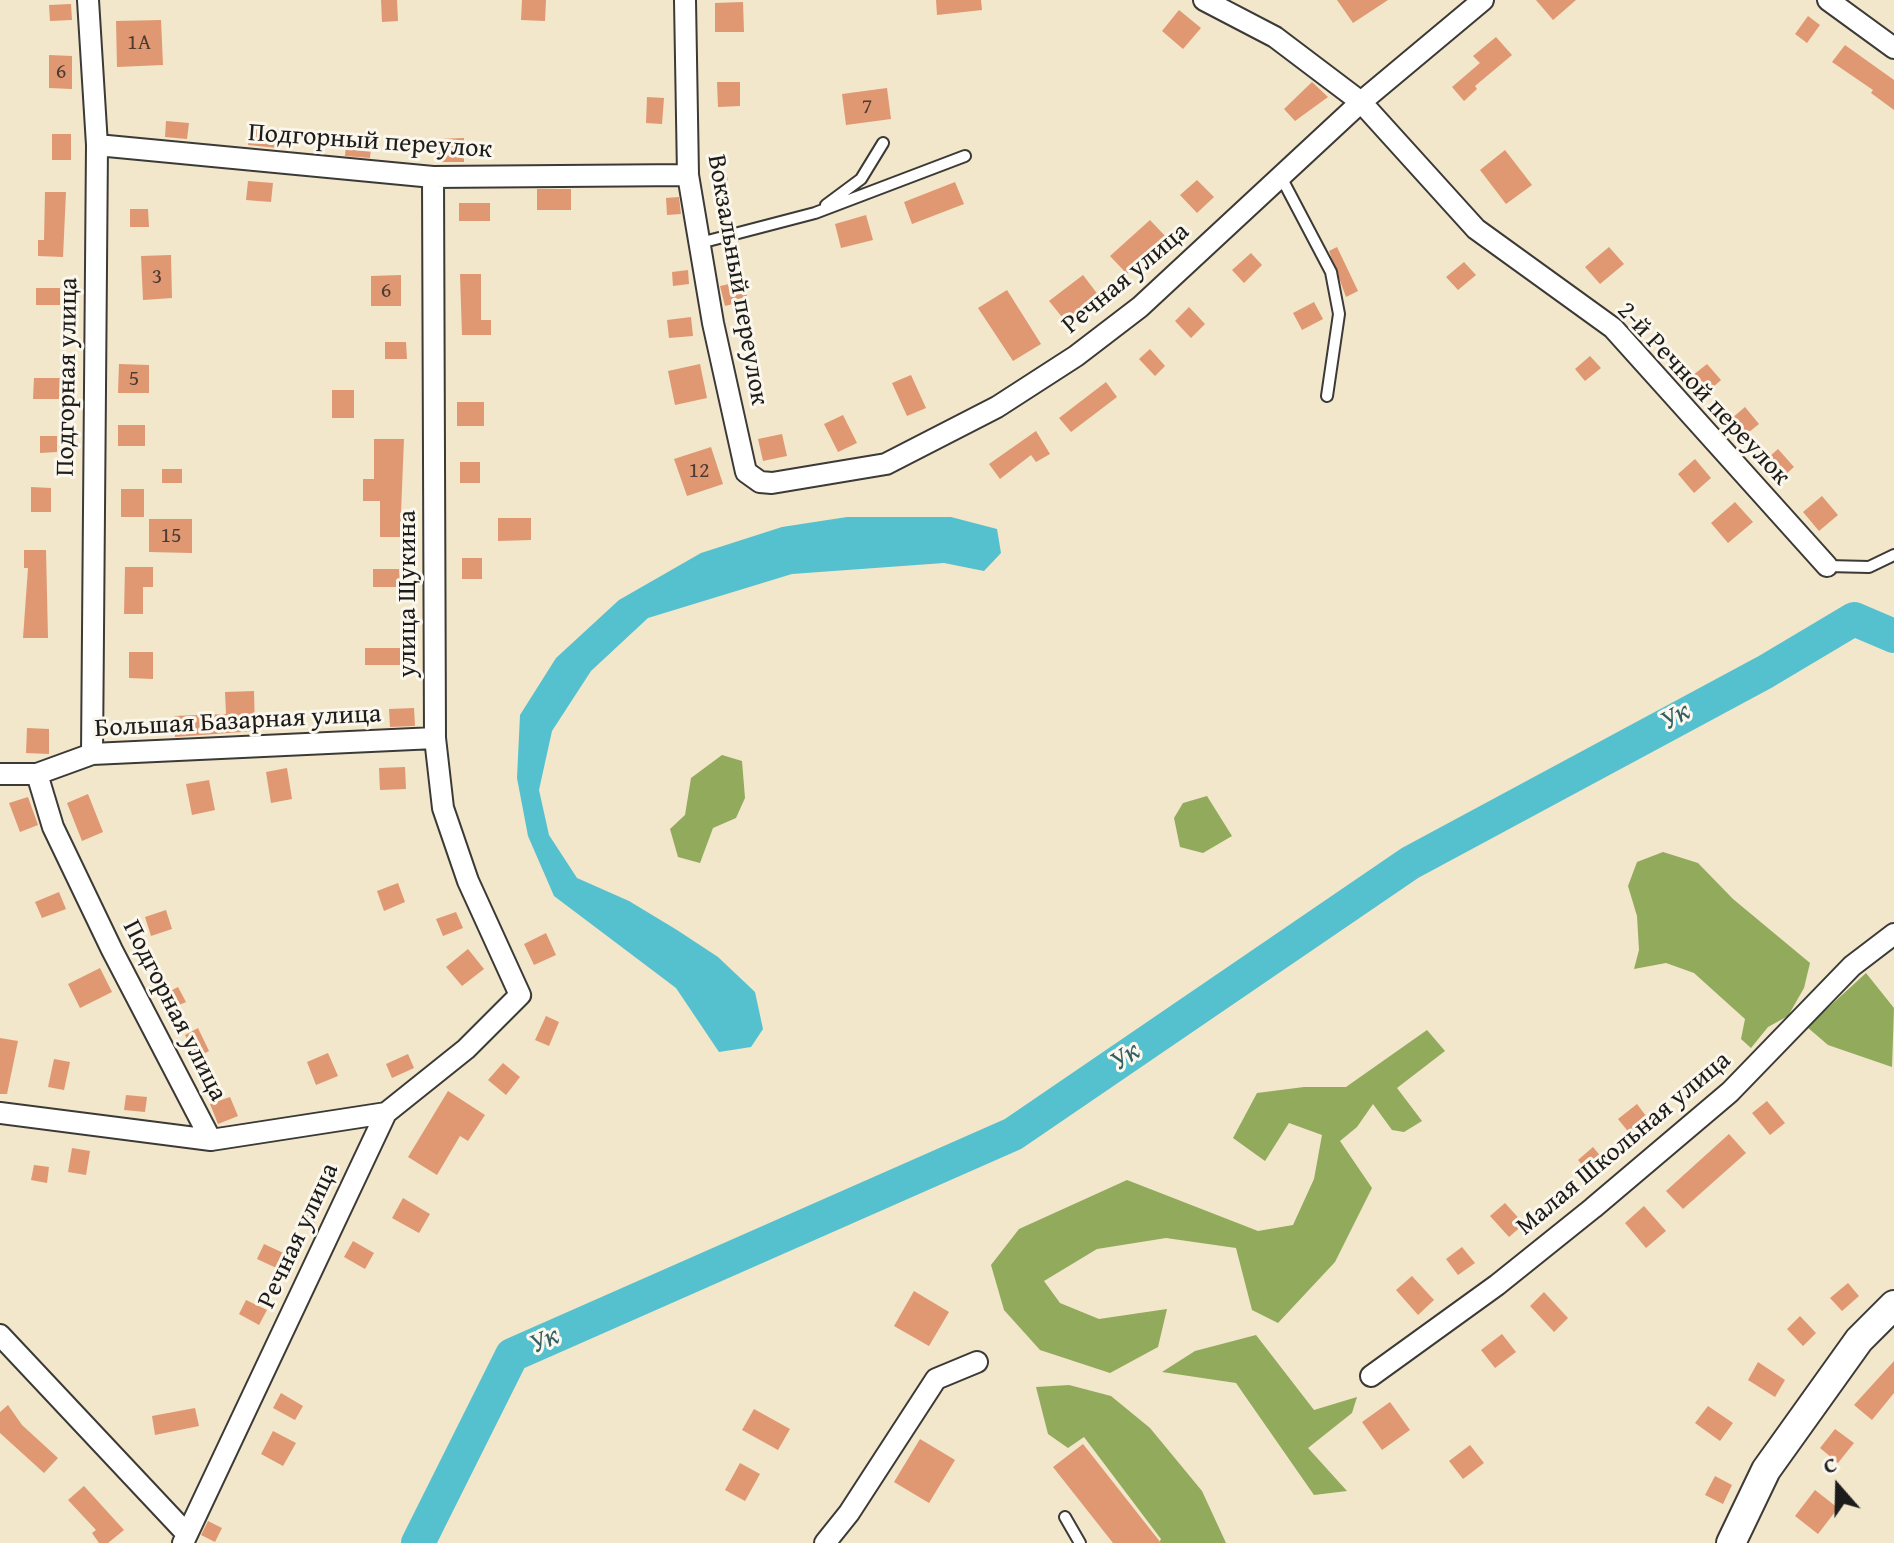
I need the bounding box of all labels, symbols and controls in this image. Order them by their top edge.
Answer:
house number: 1А [127,30,151,56]
house number: 6 [56,59,66,85]
house number: 7 [862,94,872,120]
street label: Подгорный переулок [247,118,493,166]
street label: Вокзальный переулок [700,152,774,408]
street label: Речная улица [1056,217,1196,341]
house number: 3 [152,264,162,290]
street label: Подгорная улица [51,277,85,477]
house number: 6 [381,278,391,304]
street label: 2-й Речной переулок [1610,296,1796,492]
house number: 5 [129,366,139,392]
house number: 12 [688,458,710,484]
street label: улица Щукина [392,510,424,678]
house number: 15 [160,523,182,549]
water label: Ук [1655,695,1697,739]
street label: Большая Базарная улица [94,699,382,745]
street label: Подгорная улица [115,915,233,1107]
water label: Ук [1105,1035,1147,1079]
street label: Малая Школьная улица [1511,1045,1737,1243]
street label: Речная улица [252,1158,346,1314]
water label: Ук [525,1320,565,1362]
north arrow [1798,1447,1878,1527]
text: С [1818,1447,1841,1482]

